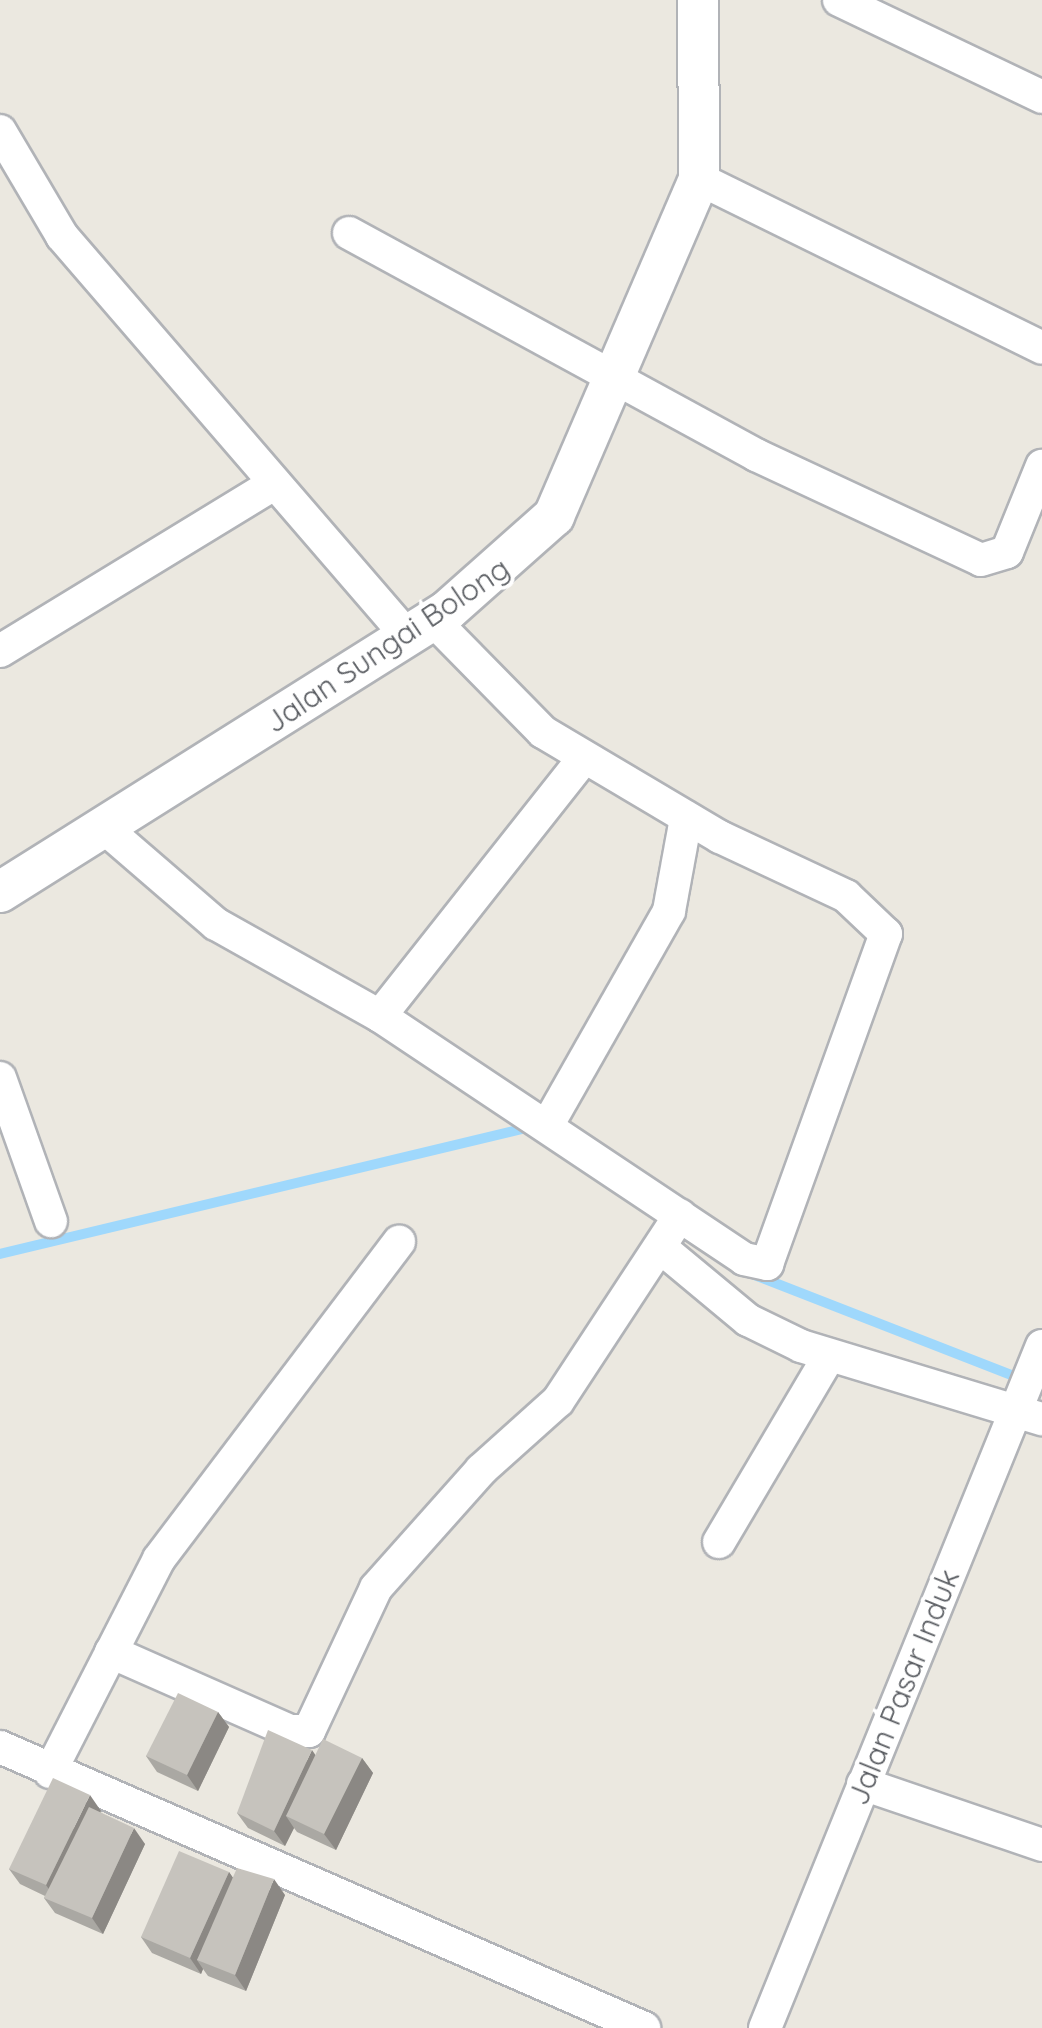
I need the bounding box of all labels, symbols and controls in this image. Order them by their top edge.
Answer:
street label: Jalan Sungai Bolong [258,550,516,740]
street label: Jalan Pasar Induk [839,1564,967,1810]

